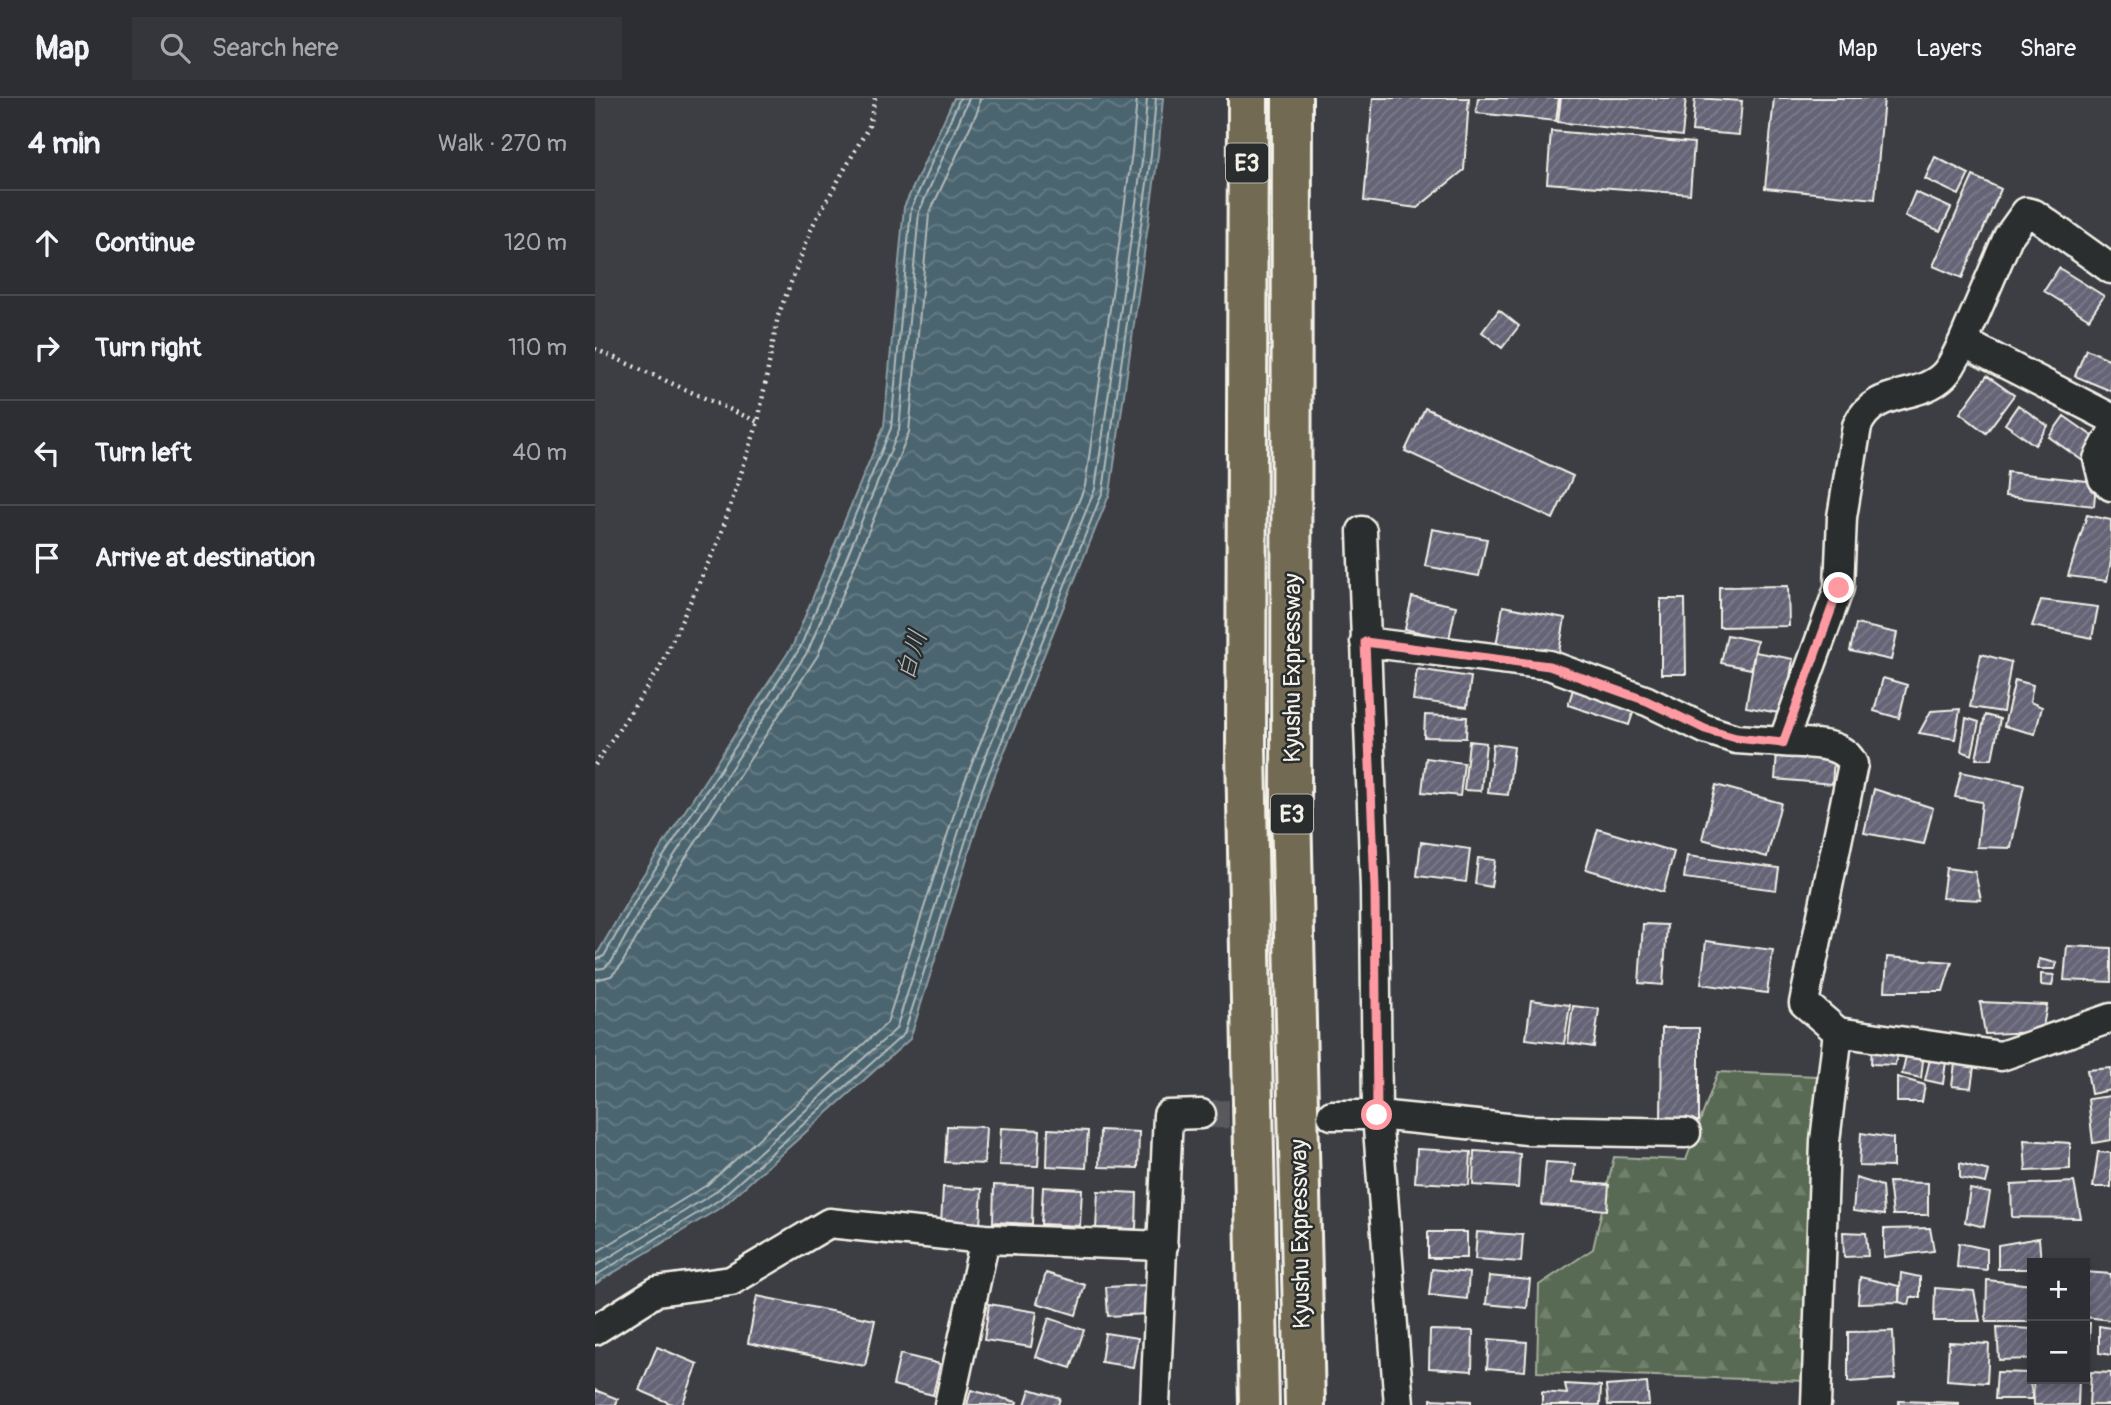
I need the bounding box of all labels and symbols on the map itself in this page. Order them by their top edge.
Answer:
road number: E3 [1226,144,1268,183]
route end [1823,572,1854,603]
street label: Kyushu Expressway [1278,573,1307,763]
water label: 白川 [889,626,935,685]
road number: E3 [1271,794,1313,834]
route start [1361,1099,1392,1130]
street label: Kyushu Expressway [1284,1139,1317,1329]

